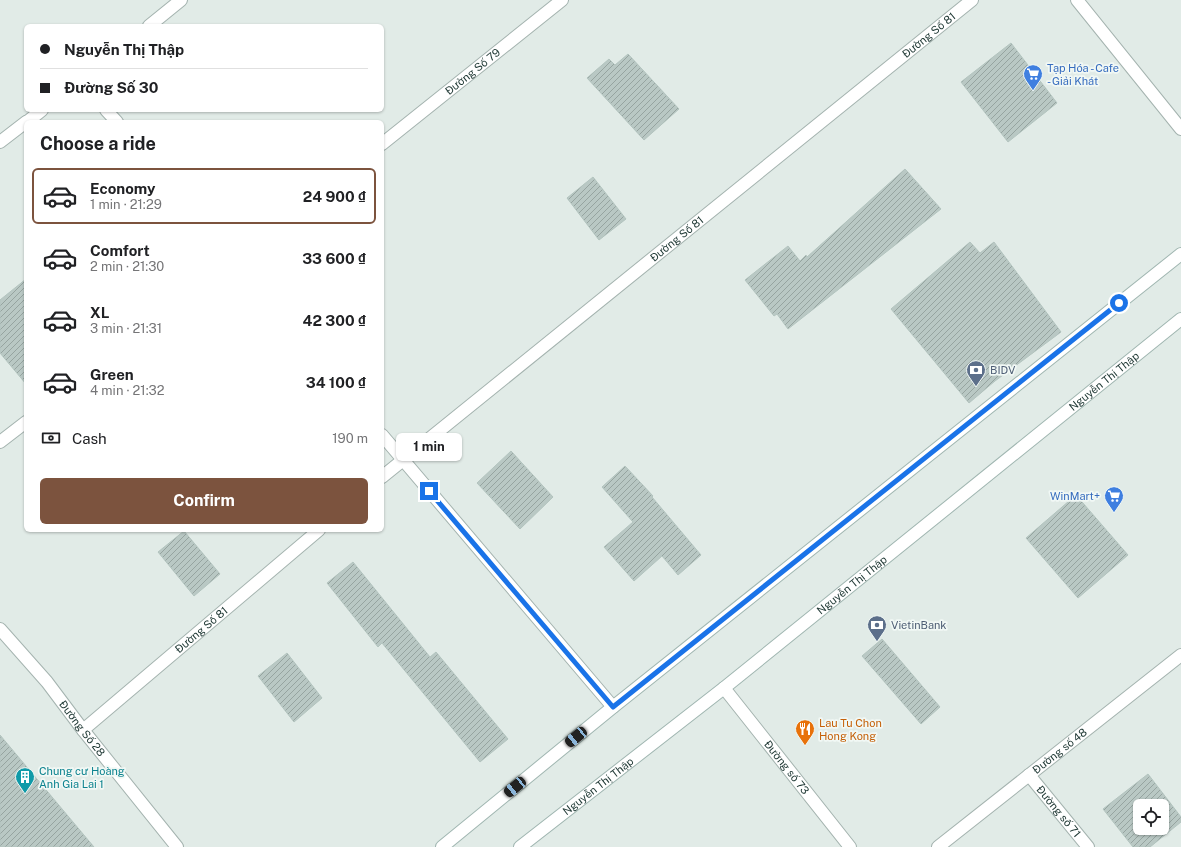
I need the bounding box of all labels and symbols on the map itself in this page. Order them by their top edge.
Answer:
street label: Đường Số 81 [900,10,958,60]
street label: Đường Số 79 [443,46,502,97]
place label: Tạp Hóa - Cafe - Giải Khát [1047,62,1119,87]
supermarket icon: Tạp Hóa - Cafe - Giải Khát [1022,63,1044,91]
street label: Đường Số 81 [648,214,706,264]
route start [1110,294,1128,312]
street label: Nguyễn Thị Thập [1067,349,1142,413]
bank icon: BIDV [965,359,987,387]
place label: BIDV [990,364,1016,376]
callout: 1 min [396,433,462,461]
route end [420,482,438,500]
supermarket icon: WinMart+ [1103,485,1125,513]
place label: WinMart+ [1050,490,1100,502]
street label: Nguyễn Thị Thập [815,553,890,616]
street label: Đường Số 81 [173,604,230,655]
bank icon: VietinBank [866,614,888,642]
place label: VietinBank [891,619,947,631]
street label: Đường Số 28 [57,698,108,759]
place label: Lau Tu Chon Hong Kong [819,717,882,742]
restaurant icon: Lau Tu Chon Hong Kong [794,718,816,746]
car [563,725,589,749]
street label: Đường số 48 [1030,726,1089,776]
street label: Đường số 73 [762,738,812,796]
street label: Nguyễn Thị Thập [560,755,636,817]
place label: Chung cư Hoàng Anh Gia Lai 1 [39,765,125,790]
building icon: Chung cư Hoàng Anh Gia Lai 1 [14,766,36,794]
car [502,775,528,799]
street label: Đường số 71 [1034,783,1083,840]

